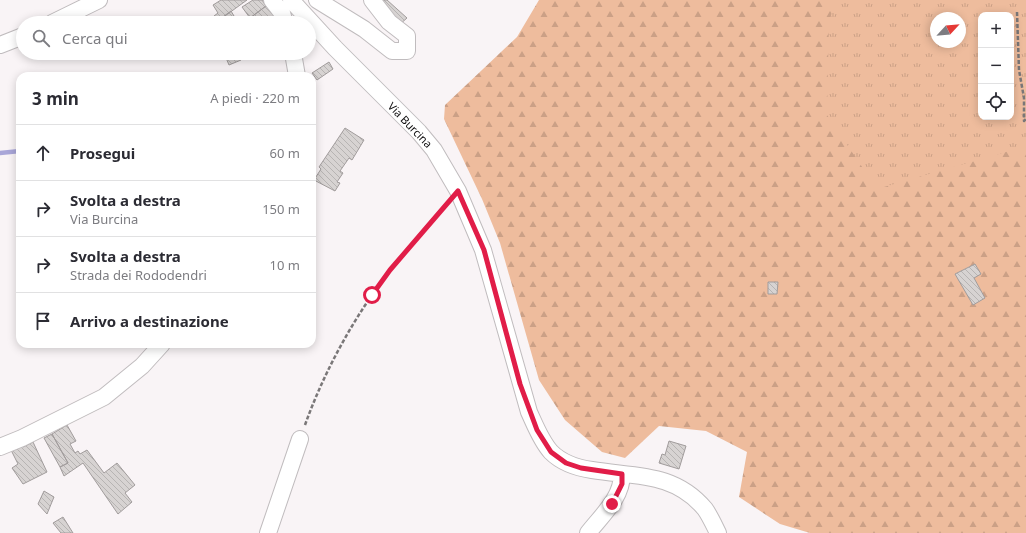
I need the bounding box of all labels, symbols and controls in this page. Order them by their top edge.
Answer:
north arrow [930,12,966,48]
map controls [978,12,1014,120]
button: + [978,12,1014,48]
search box [16,16,316,60]
icon: search [30,27,52,49]
text: Cerca qui [62,28,128,48]
button: − [978,48,1014,84]
button: locate [978,84,1014,120]
text: 3 min [32,87,79,110]
text: A piedi · 220 m [210,89,300,107]
street label: Via Burcina [385,99,436,151]
icon: ahead [32,142,54,164]
text: Prosegui [70,143,135,163]
text: 60 m [270,144,300,162]
text: Svolta a destra [70,190,181,210]
icon: right [32,198,54,220]
text: 150 m [262,200,300,218]
text: Via Burcina [70,210,138,228]
text: Svolta a destra [70,246,181,266]
icon: right [32,254,54,276]
text: 10 m [270,256,300,274]
text: Strada dei Rododendri [70,266,207,284]
route start [363,286,381,304]
icon: arrive [32,310,54,332]
text: Arrivo a destinazione [70,311,229,331]
route end [603,495,621,513]

